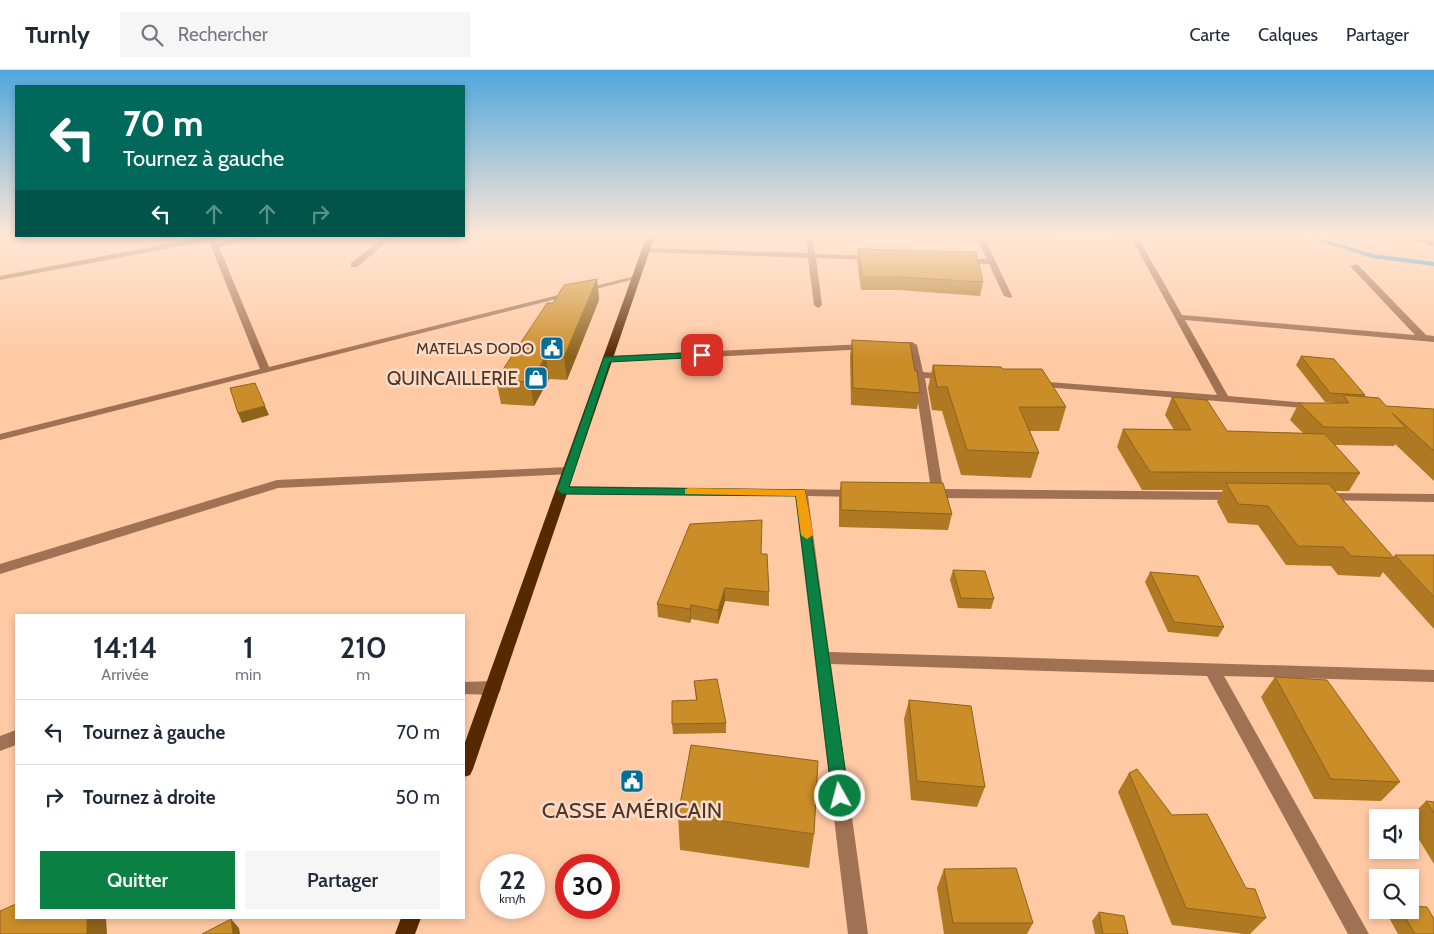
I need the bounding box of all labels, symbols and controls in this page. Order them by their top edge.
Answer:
search box [120,12,470,57]
text: Turnly [25,20,90,49]
icon: search [138,21,166,49]
text: Rechercher [178,23,268,46]
text: Carte [1189,24,1230,46]
text: Calques [1258,24,1318,46]
text: Partager [1346,24,1409,46]
text: 70 m [123,102,204,145]
icon: left [40,105,105,170]
text: Tournez à gauche [123,145,284,172]
icon: left [147,200,175,228]
icon: ahead [200,200,228,228]
icon: ahead [253,200,281,228]
icon: right [306,200,334,228]
pin [681,334,723,376]
public building icon: MATELAS DODO [539,335,565,361]
place label: MATELAS DODO [416,339,534,358]
icon: arrive [688,341,716,369]
shop icon: QUINCAILLERIE [523,365,549,391]
place label: QUINCAILLERIE [387,367,518,390]
text: 14:14 [93,629,157,666]
text: 1 [243,629,254,666]
text: 210 [339,629,387,666]
text: Arrivée [101,665,149,684]
text: min [235,665,261,684]
text: m [356,665,370,684]
icon: left [40,718,68,746]
text: Tournez à gauche [83,721,225,744]
text: 70 m [396,721,440,744]
public building icon: CASSE AMÉRICAIN [619,768,645,794]
position arrow [813,769,865,821]
icon: right [40,783,68,811]
text: Tournez à droite [83,786,216,809]
text: 50 m [396,786,440,809]
place label: CASSE AMÉRICAIN [542,797,722,824]
map controls [1369,809,1419,919]
button: sound [1369,809,1419,859]
button: Quitter [40,851,235,909]
button: Partager [245,851,440,909]
speed limit sign: 30 [555,854,620,919]
text: 22 [499,865,526,895]
button: search [1369,869,1419,919]
text: km/h [499,891,526,906]

